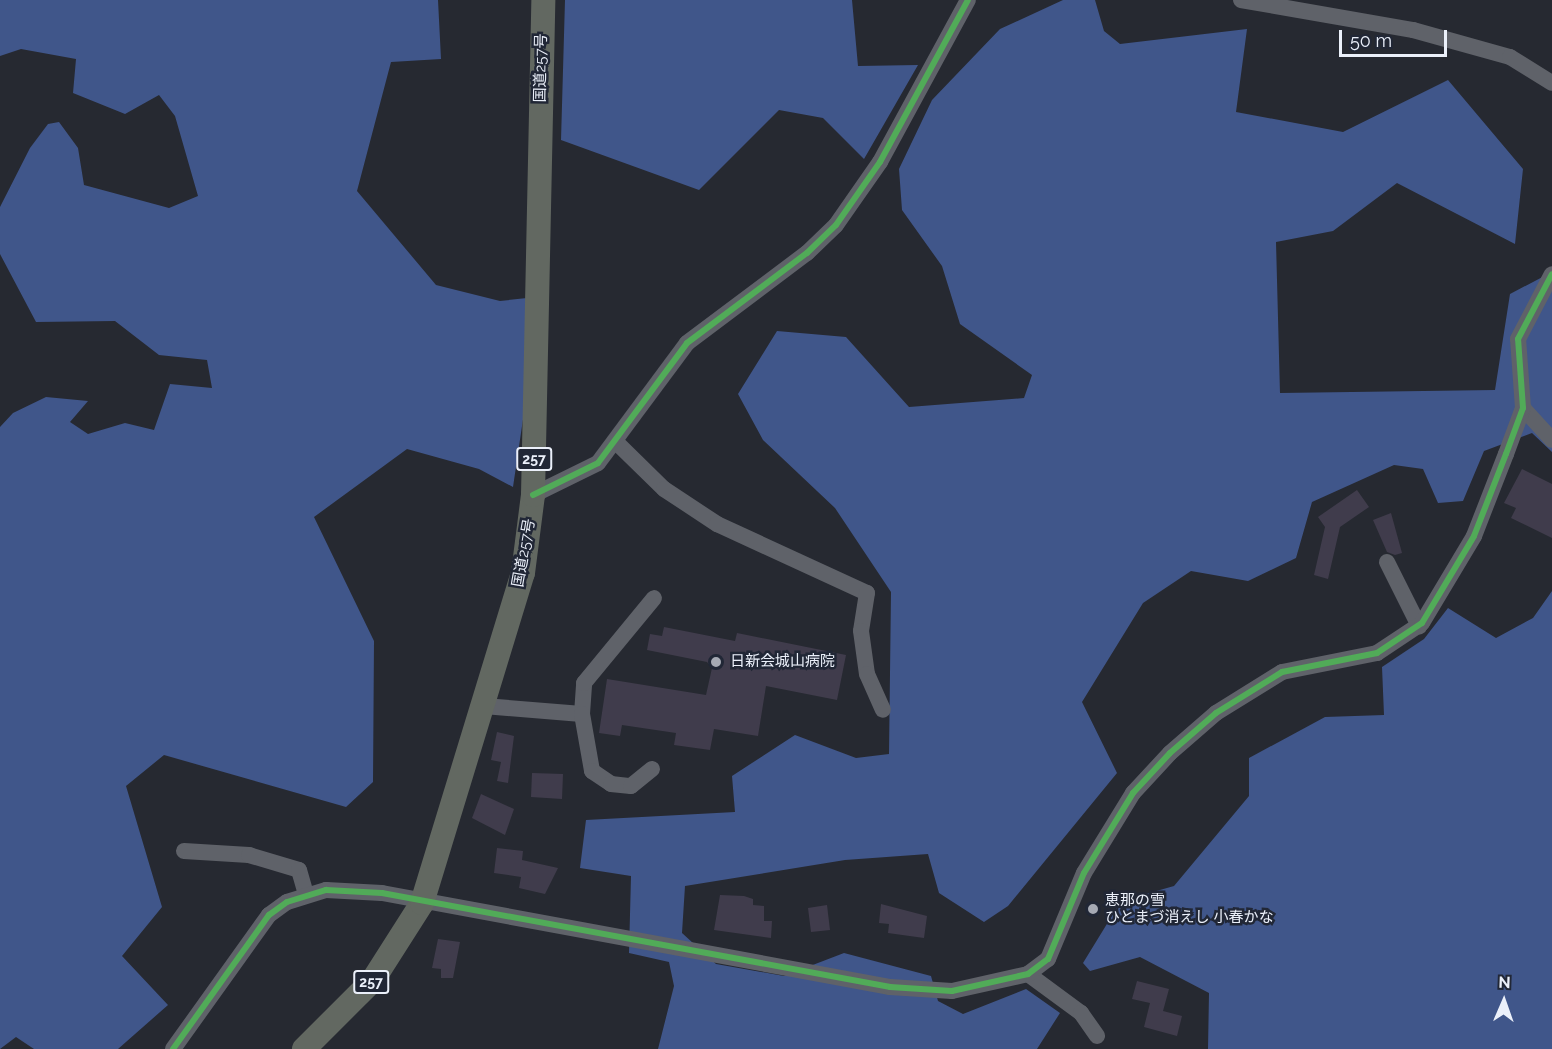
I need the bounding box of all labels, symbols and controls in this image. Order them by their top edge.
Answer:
scale bar [1342,18,1450,56]
text: 50 m [1350,30,1392,51]
street label: 国道257号 [531,33,551,103]
road number: 257 [516,448,552,470]
street label: 国道257号 [509,517,539,589]
marker: 日新会城山病院 [707,653,725,671]
place label: 日新会城山病院 [730,653,835,671]
place label: 恵那の雪 ひとまづ消えし 小春かな [1105,891,1274,926]
marker: 恵那の雪 ひとまづ消えし 小春かな [1086,902,1100,916]
road number: 257 [353,971,389,993]
north arrow [1474,971,1534,1031]
text: N [1498,973,1511,992]

